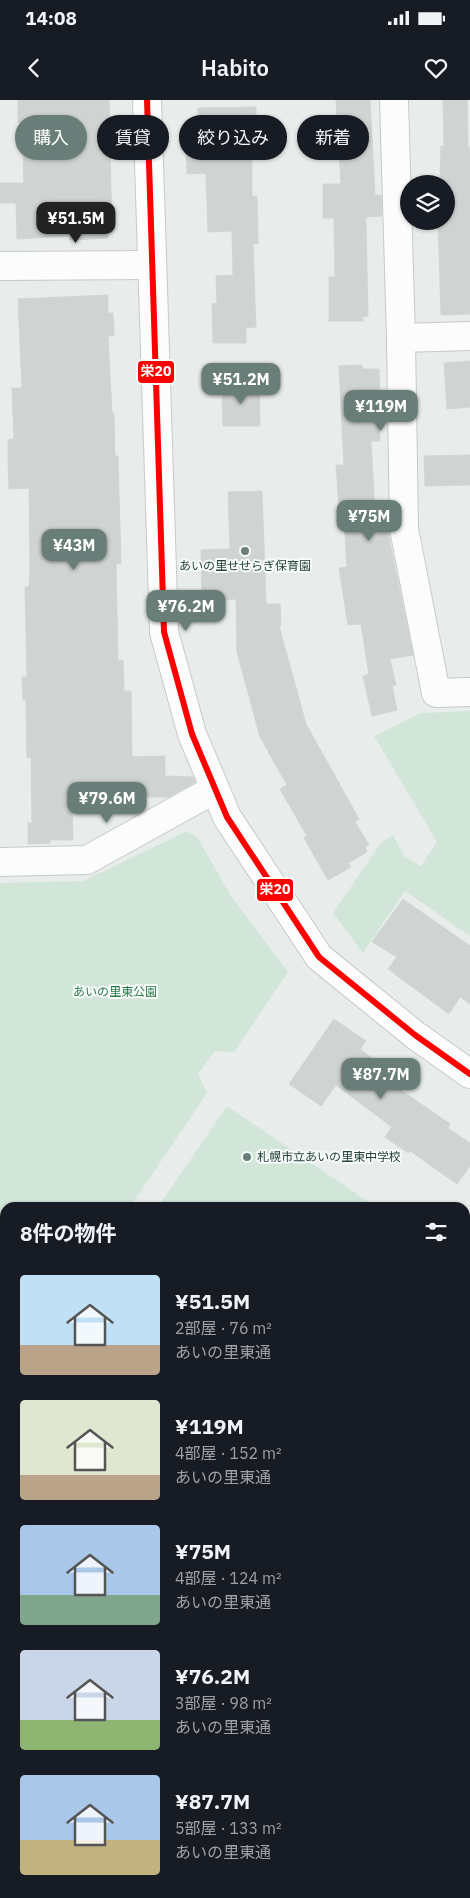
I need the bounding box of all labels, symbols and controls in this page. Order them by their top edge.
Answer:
text: 14:08 [25,6,77,30]
text: Habito [201,53,269,82]
icon: back [20,54,48,82]
icon: heart [422,54,450,82]
chip: 購入 [15,115,87,160]
chip: 賃貸 [97,115,169,160]
chip: 絞り込み [179,115,287,160]
chip: 新着 [297,115,369,160]
map controls [400,175,455,230]
button: layers [400,175,455,230]
pin: ¥51.5M [35,202,117,244]
text: ¥51.5M [47,208,105,228]
line badge: 栄20 [137,360,175,384]
text: 栄20 [141,362,171,380]
pin: ¥51.2M [200,362,282,405]
text: ¥51.2M [212,369,270,389]
pin: ¥119M [346,390,416,432]
text: ¥119M [355,396,407,416]
pin: ¥75M [339,500,399,542]
text: ¥75M [348,506,390,526]
pin: ¥43M [44,528,104,571]
text: ¥43M [53,535,95,555]
marker: あいの里せせらぎ保育園 [239,545,251,557]
place label: あいの里せせらぎ保育園 [179,558,311,573]
pin: ¥76.2M [145,590,227,632]
text: ¥76.2M [157,596,215,616]
pin: ¥79.6M [66,782,148,824]
text: ¥79.6M [78,788,136,808]
line badge: 栄20 [256,878,294,902]
text: 栄20 [260,880,290,898]
park label: あいの里東公園 [73,984,157,999]
pin: ¥87.7M [340,1058,422,1100]
text: ¥87.7M [352,1064,410,1084]
place label: 札幌市立あいの里東中学校 [257,1149,401,1164]
marker: 札幌市立あいの里東中学校 [241,1151,253,1163]
icon: filters [422,1218,450,1246]
text: 8件の物件 [20,1219,117,1247]
text: ¥51.5M [175,1287,250,1315]
icon: home [60,1295,120,1355]
text: 2部屋 · 76 m² [175,1318,272,1338]
text: あいの里東通 [175,1342,271,1362]
text: ¥119M [175,1412,244,1440]
icon: home [60,1420,120,1480]
text: 4部屋 · 152 m² [175,1443,281,1463]
text: あいの里東通 [175,1467,271,1487]
text: ¥75M [175,1537,231,1565]
icon: home [60,1545,120,1605]
text: 4部屋 · 124 m² [175,1568,281,1588]
text: あいの里東通 [175,1592,271,1612]
text: ¥76.2M [175,1662,250,1690]
icon: home [60,1670,120,1730]
text: 3部屋 · 98 m² [175,1693,272,1713]
text: あいの里東通 [175,1717,271,1737]
text: ¥87.7M [175,1787,250,1815]
icon: home [60,1795,120,1855]
text: 5部屋 · 133 m² [175,1818,281,1838]
text: あいの里東通 [175,1842,271,1862]

